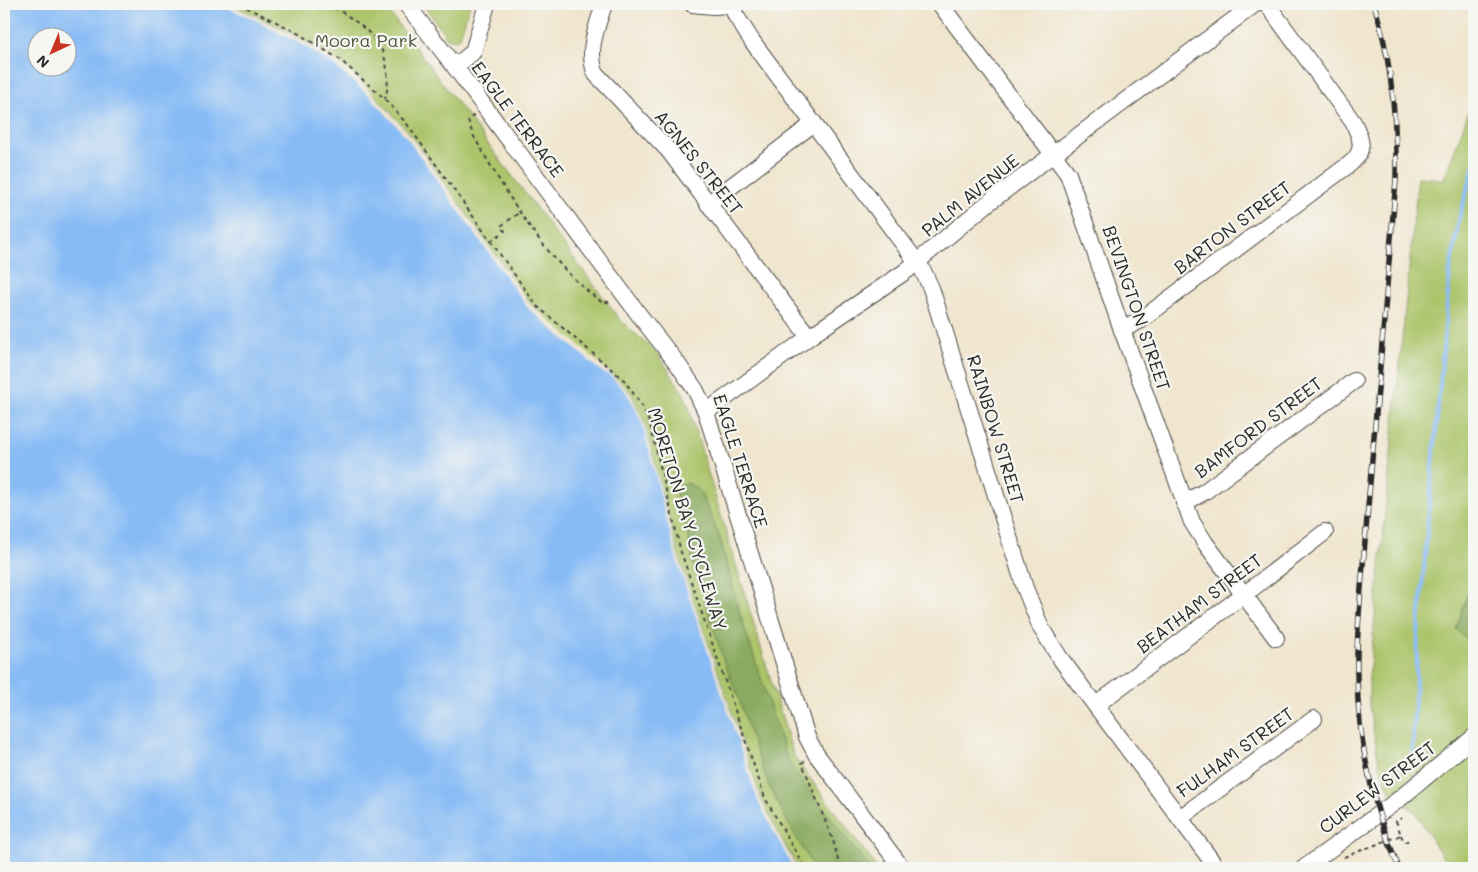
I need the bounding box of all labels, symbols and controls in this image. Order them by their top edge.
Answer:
north arrow [28,28,78,78]
park label: Moora Park [315,28,417,52]
text: N [32,51,53,72]
street label: EAGLE TERRACE [466,56,570,182]
street label: AGNES STREET [650,105,748,219]
street label: PALM AVENUE [916,148,1024,242]
street label: BARTON STREET [1169,175,1295,279]
street label: BEVINGTON STREET [1097,222,1177,394]
street label: RAINBOW STREET [962,352,1030,506]
street label: BAMFORD STREET [1189,371,1327,483]
street label: EAGLE TERRACE [708,391,774,531]
street label: MORETON BAY CYCLEWAY [643,404,733,634]
street label: BEATHAM STREET [1131,548,1267,658]
street label: FULHAM STREET [1172,701,1298,803]
street label: CURLEW STREET [1314,735,1440,839]

